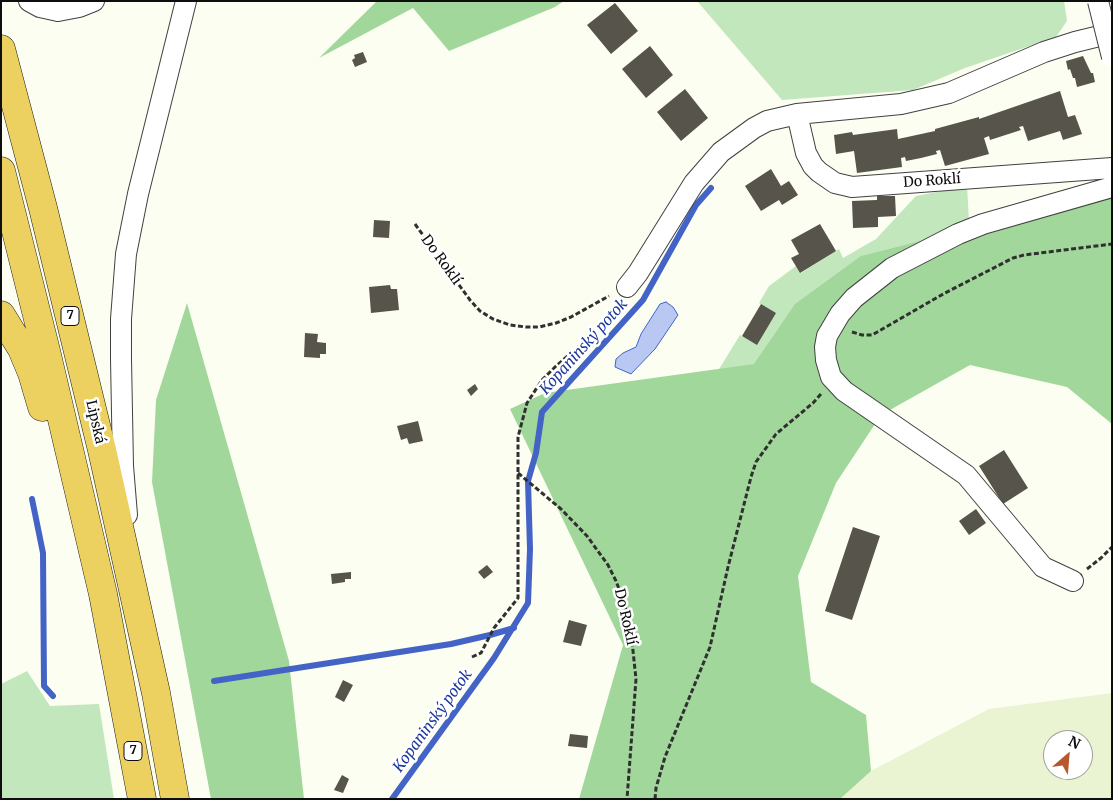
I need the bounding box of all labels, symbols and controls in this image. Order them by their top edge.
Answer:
street label: Do Roklí [903,171,961,191]
street label: Do Roklí [417,232,465,288]
water label: Kopaninský potok [536,296,632,398]
road number: 7 [61,306,79,326]
street label: Lipská [82,398,108,446]
street label: Do Roklí [610,587,640,647]
water label: Kopaninský potok [390,666,476,776]
north arrow [1043,730,1093,780]
text: N [1065,732,1083,753]
road number: 7 [124,741,142,760]

